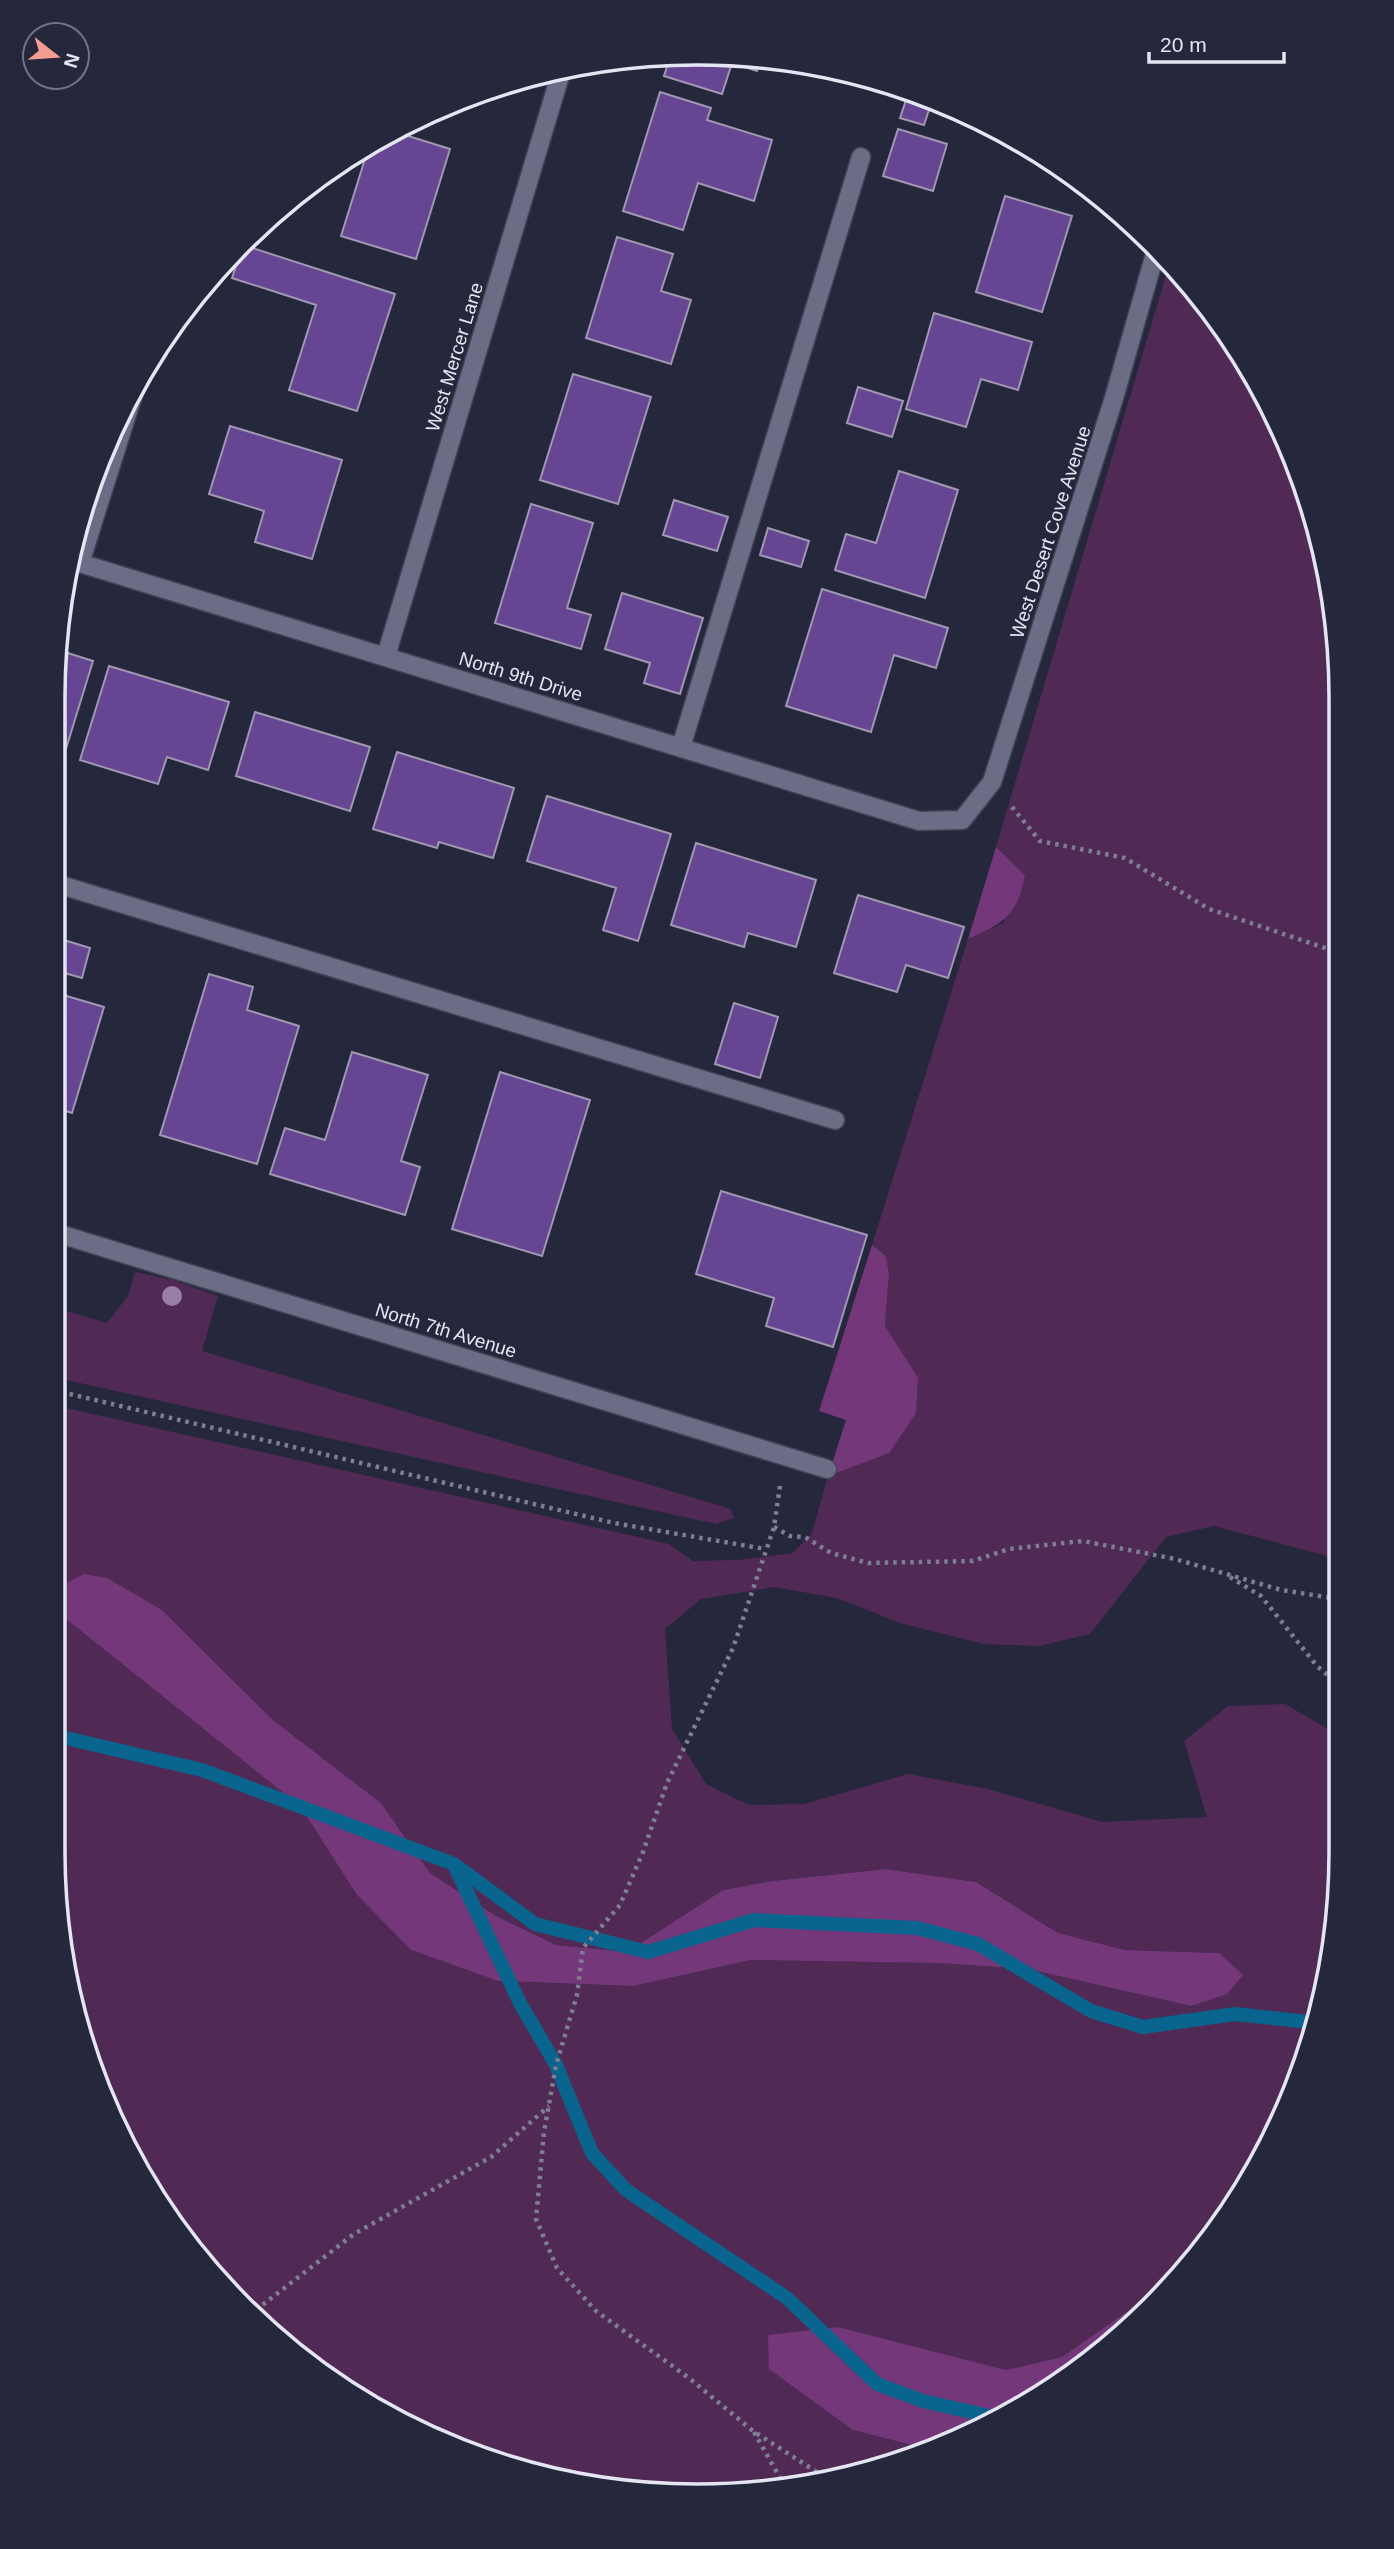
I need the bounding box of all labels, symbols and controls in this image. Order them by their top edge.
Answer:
north arrow [21,21,91,91]
scale bar [1149,21,1284,65]
text: 20 m [1160,33,1207,56]
text: N [60,51,84,70]
street label: West Mercer Lane [422,280,487,434]
street label: West Desert Cove Avenue [1006,423,1095,641]
street label: North 9th Drive [457,648,585,705]
street label: North 7th Avenue [373,1299,519,1362]

